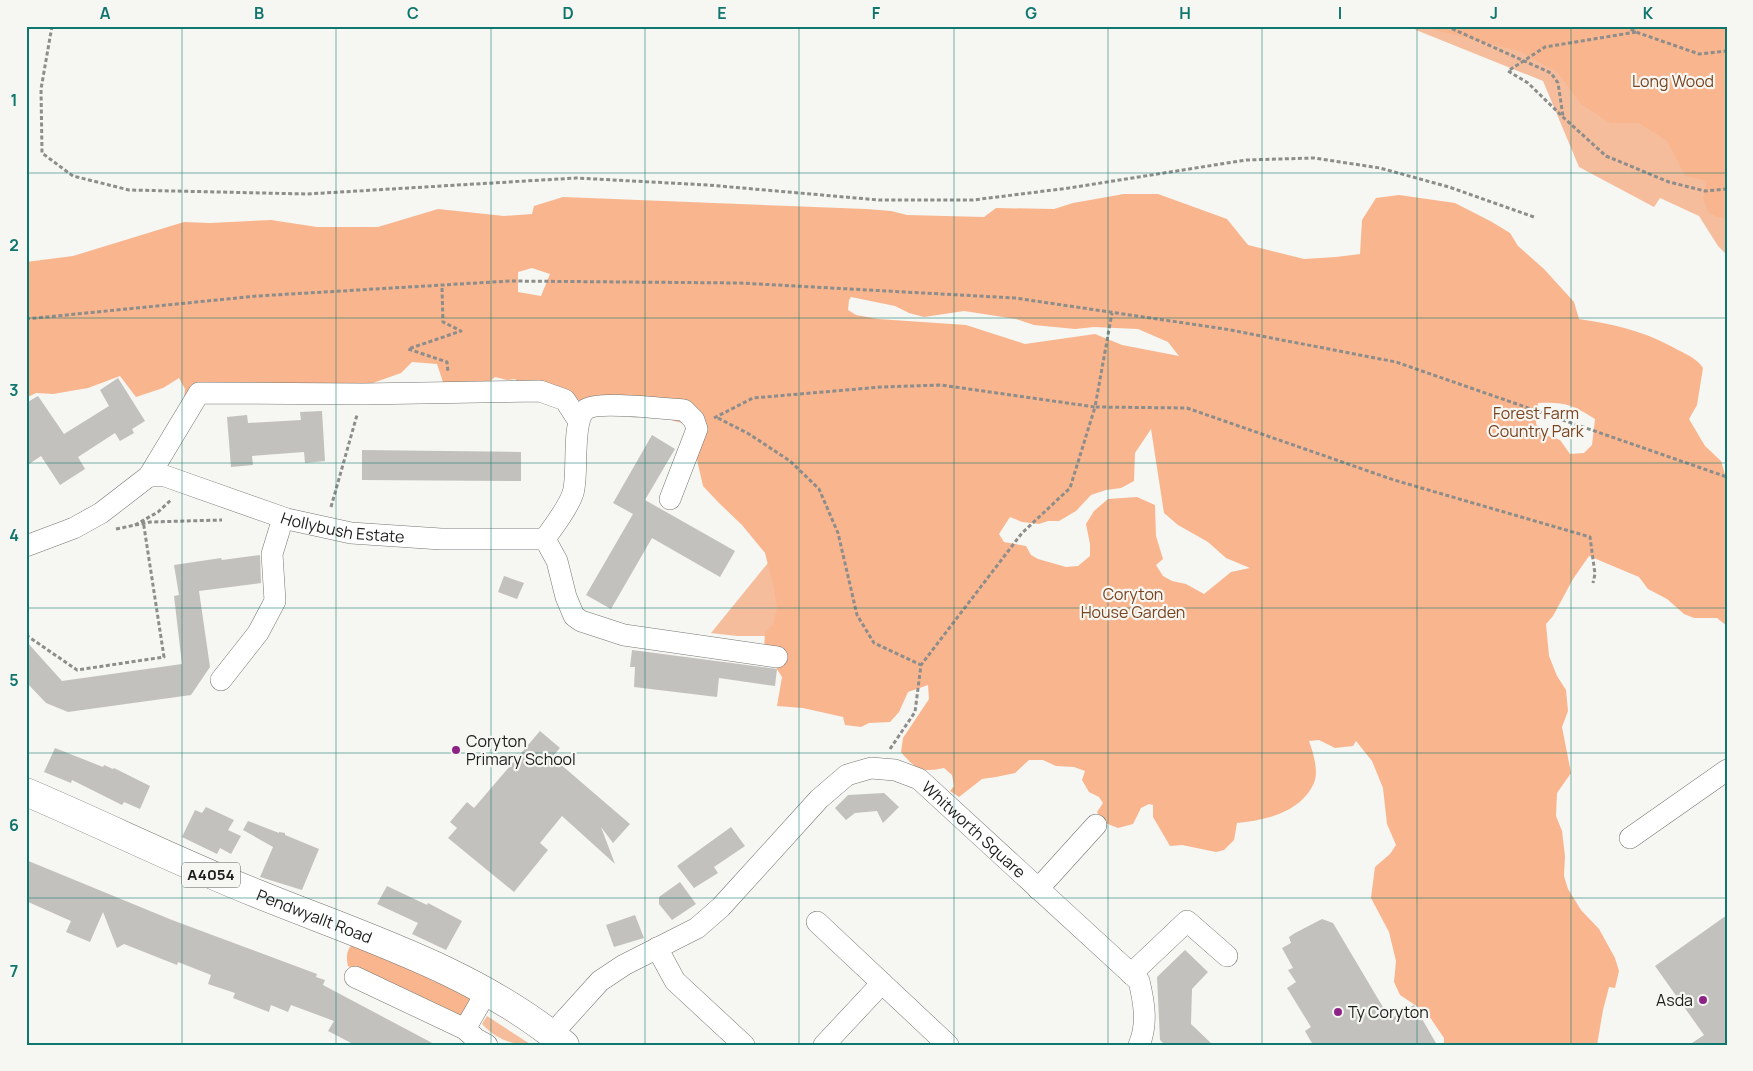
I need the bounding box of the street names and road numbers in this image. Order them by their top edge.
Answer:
street label: Hollybush Estate [278,507,405,548]
street label: Whitworth Square [917,776,1031,883]
road number: A4054 [182,862,240,888]
street label: Pendwyallt Road [253,884,375,949]

